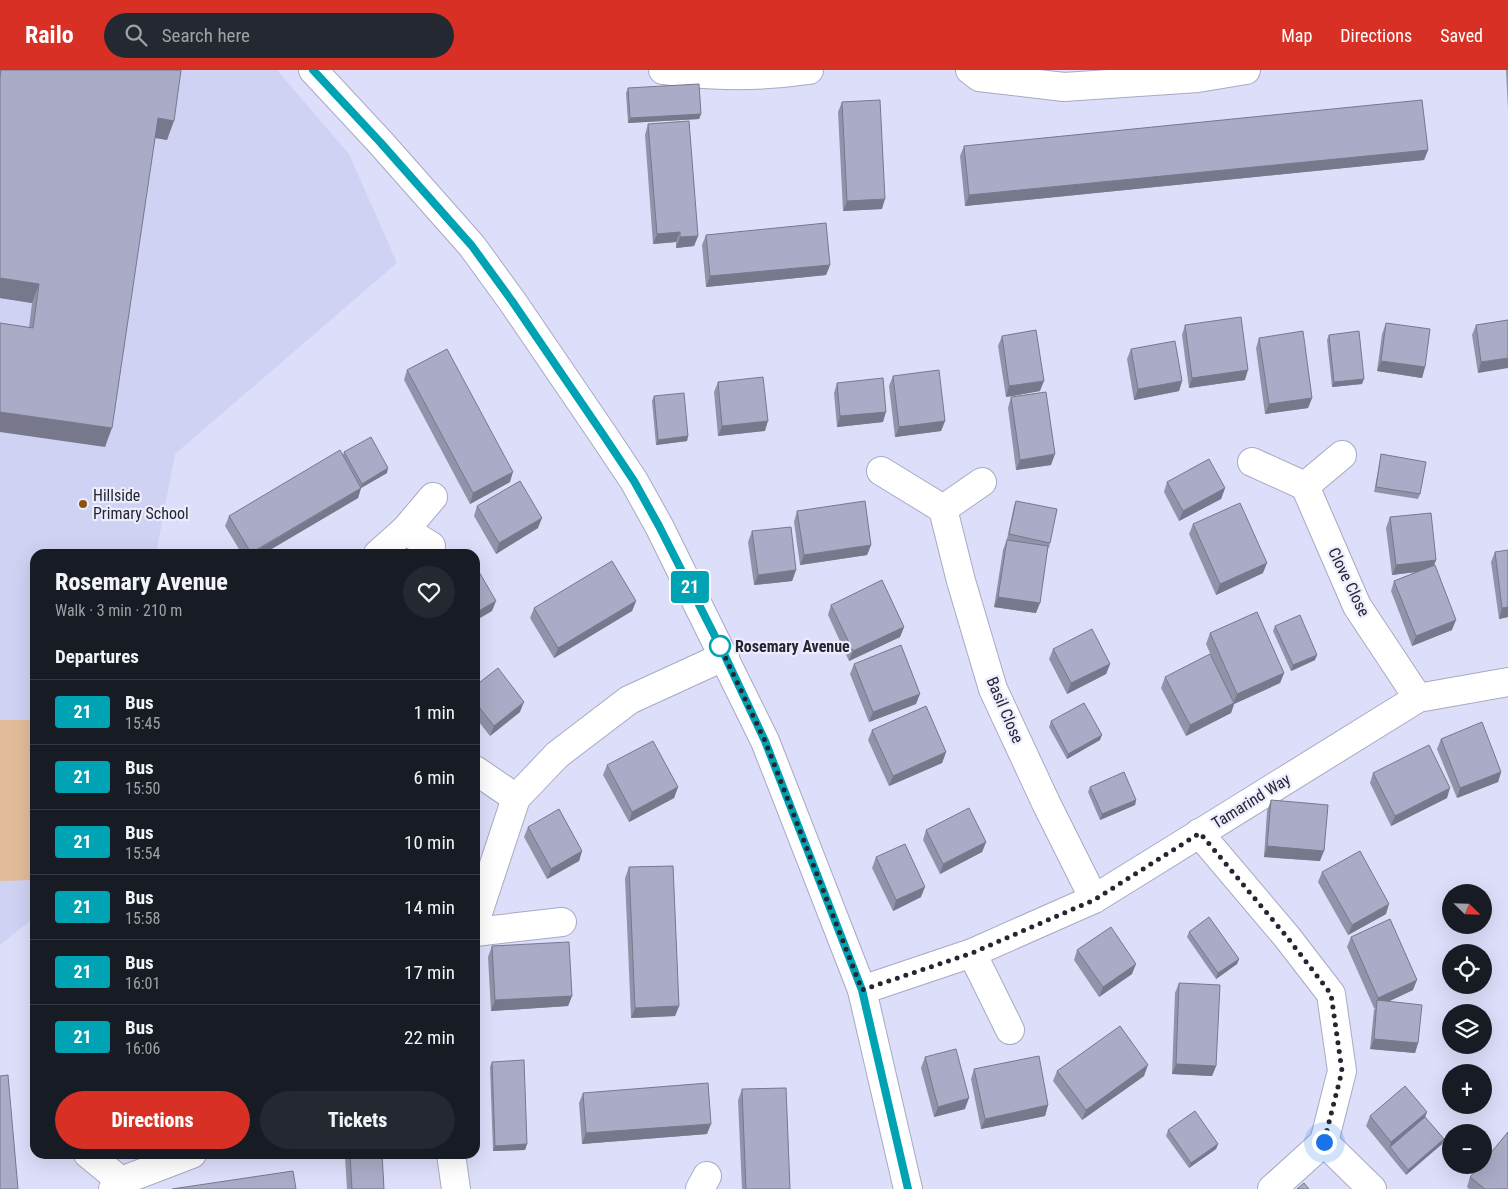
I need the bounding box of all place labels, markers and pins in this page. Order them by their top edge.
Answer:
place label: Hillside Primary School [93,486,189,523]
marker: Hillside Primary School [77,498,89,510]
marker: Rosemary Avenue [709,635,731,657]
place label: Rosemary Avenue [735,637,850,656]

